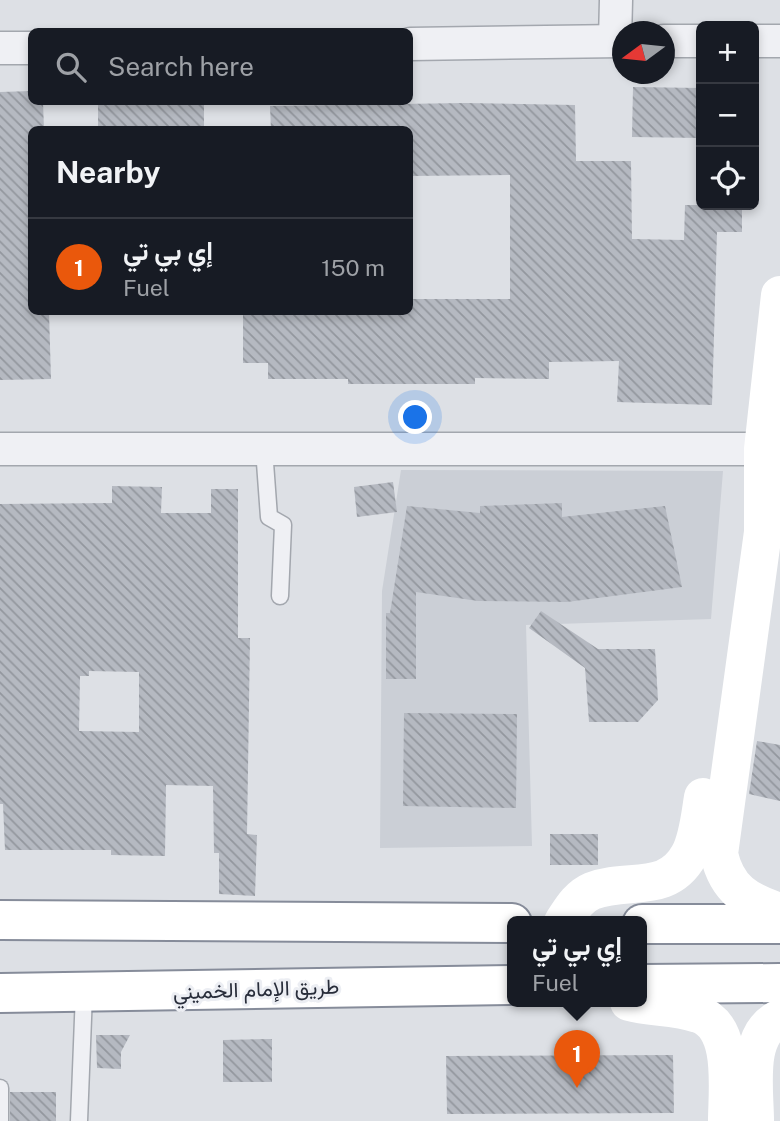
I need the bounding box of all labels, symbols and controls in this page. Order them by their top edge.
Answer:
north arrow [612,21,675,84]
map controls [696,21,759,210]
button: + [696,21,759,84]
search box [28,28,413,105]
icon: search [52,48,90,86]
text: Search here [108,51,254,82]
button: − [696,84,759,147]
button: locate [696,147,759,210]
text: Nearby [56,154,160,190]
text: إي بي تي [123,235,213,266]
text: 1 [74,254,84,281]
text: 150 m [321,254,385,281]
text: Fuel [123,274,170,301]
your location [398,400,432,434]
popup [507,916,647,1007]
text: إي بي تي [532,930,622,961]
text: Fuel [532,969,579,996]
street label: طريق الإمام الخميني [172,974,340,1009]
pin: 1 [554,1030,600,1088]

